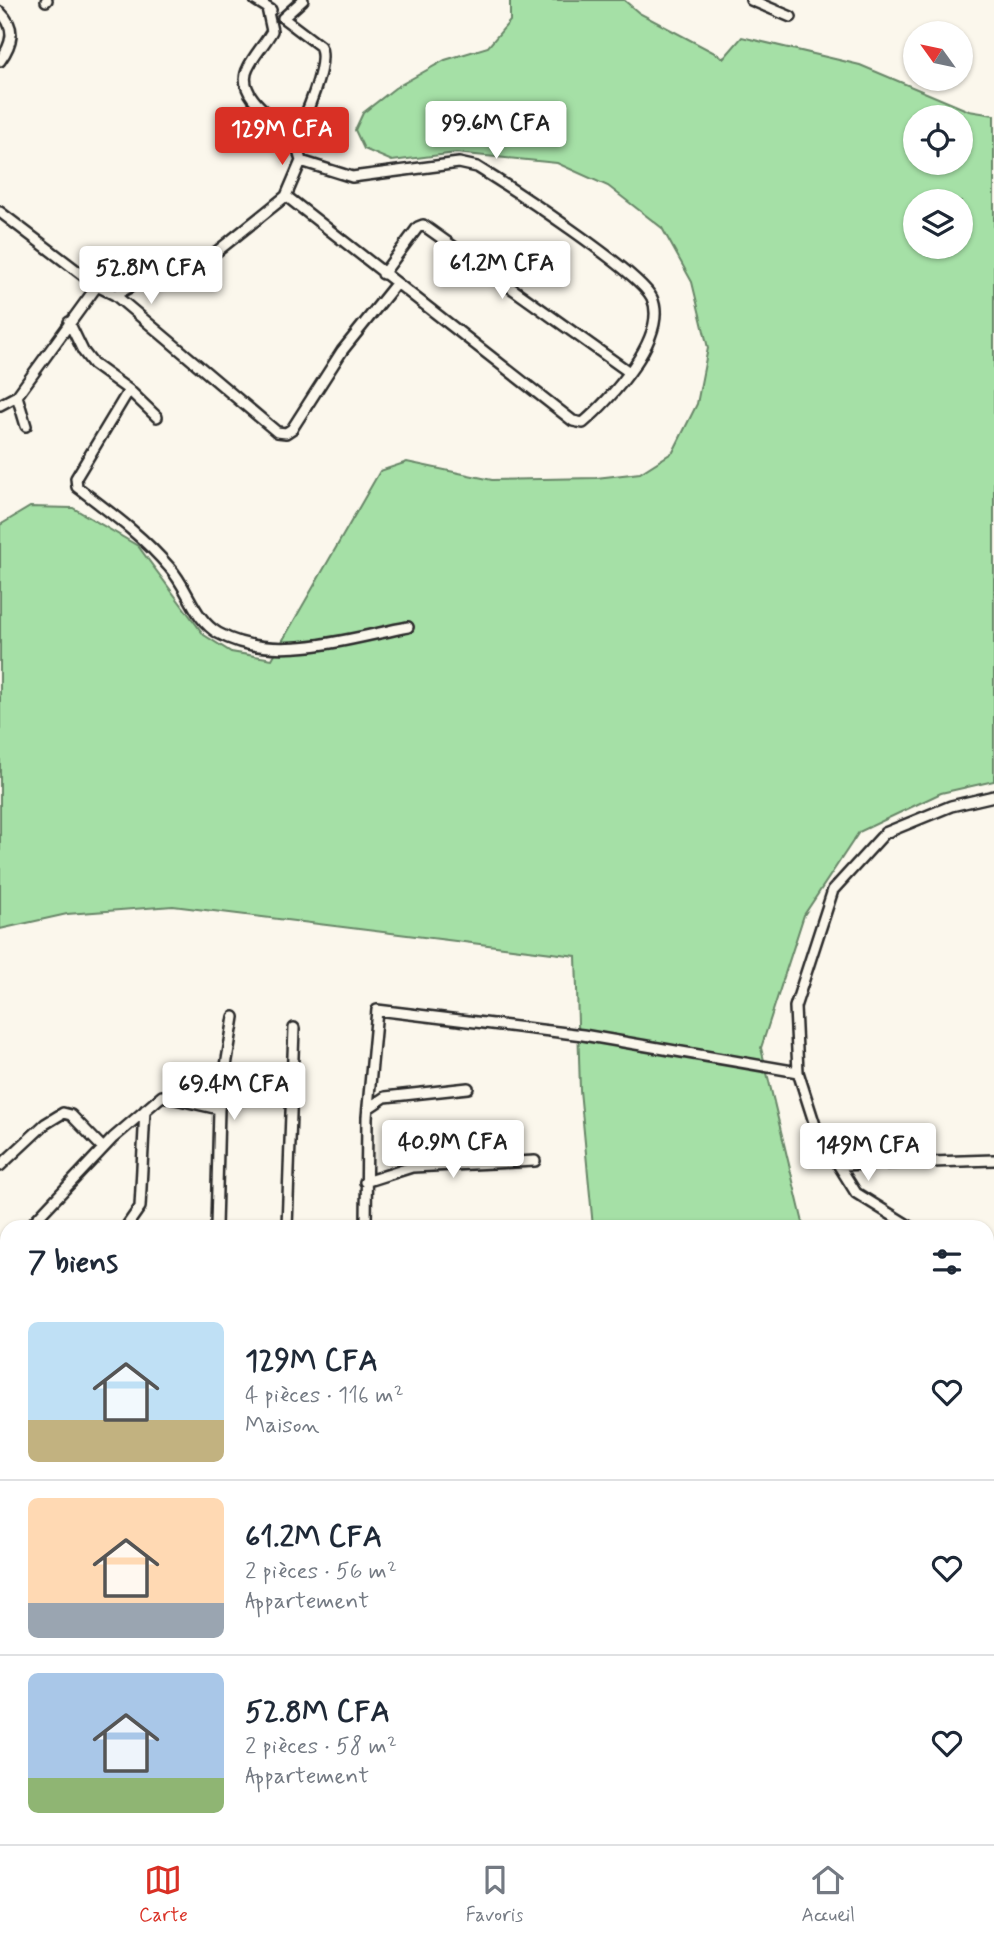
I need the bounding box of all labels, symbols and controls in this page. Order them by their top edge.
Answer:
north arrow [903,21,973,91]
map controls [903,21,973,259]
pin: 99.6M CFA [416,102,576,161]
button: locate [903,105,973,175]
pin: 129M CFA [210,108,354,167]
text: 99.6M CFA [441,109,551,139]
text: 129M CFA [231,115,333,145]
button: layers [903,189,973,259]
pin: 61.2M CFA [422,242,582,301]
pin: 52.8M CFA [71,246,231,306]
text: 61.2M CFA [449,249,555,279]
text: 52.8M CFA [95,254,207,284]
pin: 69.4M CFA [154,1062,314,1122]
text: 69.4M CFA [178,1070,290,1100]
pin: 40.9M CFA [373,1120,533,1180]
pin: 149M CFA [796,1124,940,1183]
text: 40.9M CFA [398,1128,508,1158]
text: 149M CFA [816,1131,920,1161]
text: 7 biens [28,1243,118,1282]
icon: filters [928,1243,966,1281]
text: 129M CFA [245,1342,378,1381]
icon: home [84,1350,168,1434]
icon: heart [928,1373,966,1411]
text: 4 pièces · 116 m² [245,1381,404,1411]
text: Maison [245,1411,320,1441]
text: 61.2M CFA [245,1518,382,1557]
icon: home [84,1526,168,1610]
icon: heart [928,1549,966,1587]
text: 2 pièces · 56 m² [245,1557,397,1587]
text: Appartement [245,1587,369,1617]
text: 52.8M CFA [245,1693,390,1732]
icon: home [84,1701,168,1785]
icon: heart [928,1724,966,1762]
text: 2 pièces · 58 m² [245,1732,397,1762]
text: Appartement [245,1762,369,1792]
tab: Carte [139,1861,188,1928]
tab: Favoris [466,1861,523,1928]
tab: Accueil [802,1861,855,1928]

